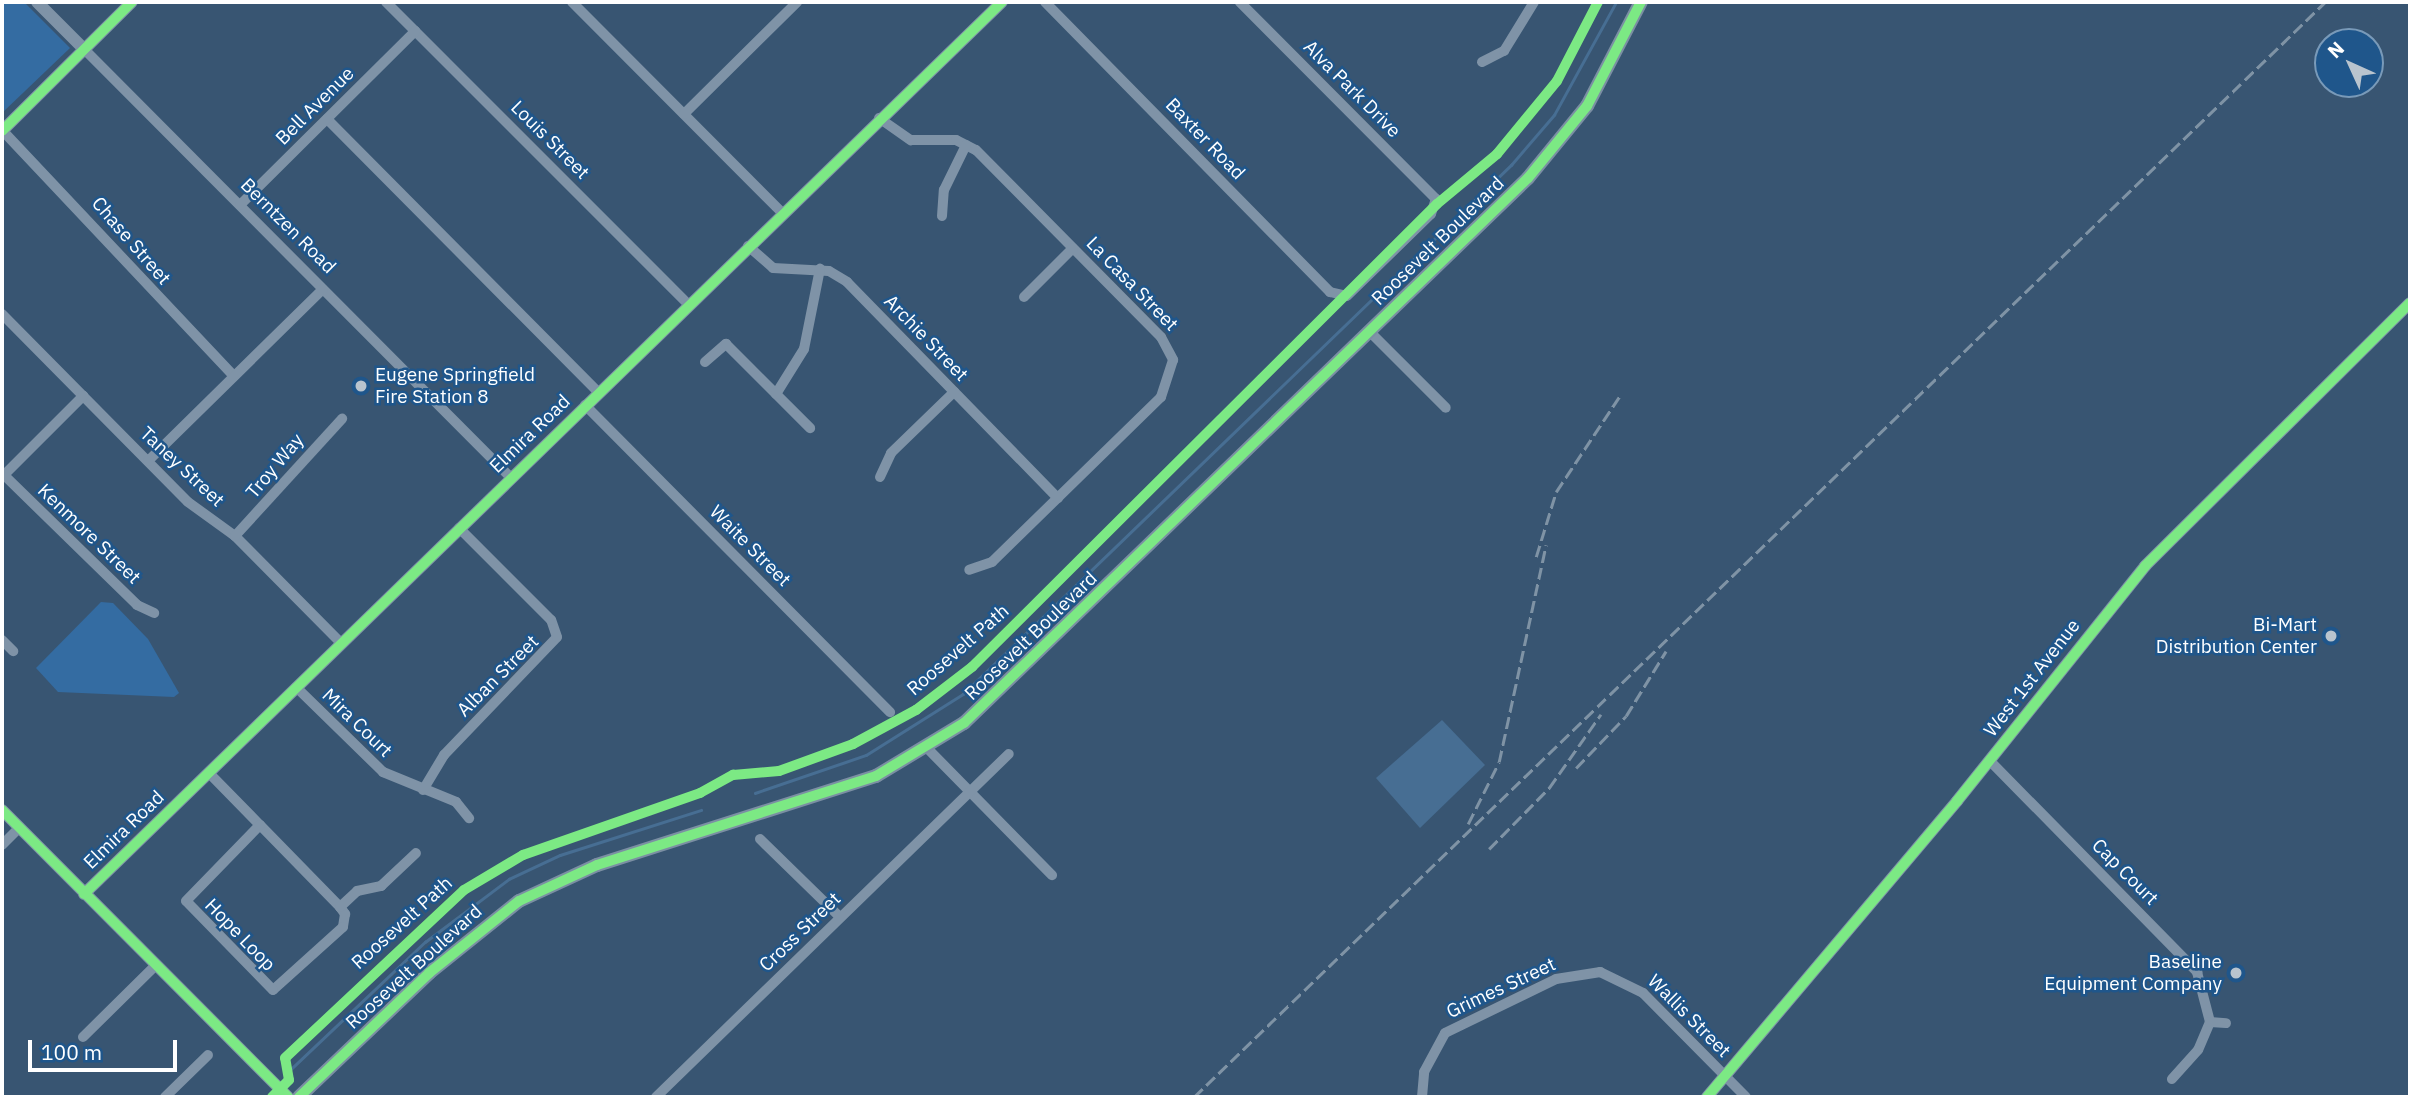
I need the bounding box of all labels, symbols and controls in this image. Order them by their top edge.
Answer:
north arrow [2314,28,2384,98]
street label: Alva Park Drive [1299,36,1405,142]
text: N [2322,36,2349,63]
street label: Bell Avenue [271,62,359,150]
street label: Baxter Road [1161,94,1249,184]
street label: Louis Street [506,96,594,184]
street label: Roosevelt Boulevard [1367,172,1509,310]
street label: Berntzen Road [236,174,340,278]
street label: Chase Street [87,192,175,290]
street label: La Casa Street [1081,232,1183,336]
street label: Archie Street [879,290,973,386]
place label: Eugene Springfield Fire Station 8 [375,364,535,408]
marker: Eugene Springfield Fire Station 8 [353,378,369,394]
street label: Elmira Road [485,390,575,478]
street label: Taney Street [135,422,229,512]
street label: Troy Way [241,429,309,503]
street label: Kenmore Street [33,479,145,589]
street label: Waite Street [705,501,795,591]
street label: Roosevelt Boulevard [960,567,1102,705]
street label: Roosevelt Path [902,600,1014,700]
place label: Bi-Mart Distribution Center [2156,614,2317,658]
street label: West 1st Avenue [1979,615,2085,741]
marker: Bi-Mart Distribution Center [2323,628,2339,644]
street label: Alban Street [452,630,544,722]
street label: Mira Court [317,684,397,762]
street label: Elmira Road [79,786,169,874]
street label: Cap Court [2087,834,2163,910]
street label: Roosevelt Path [347,872,457,974]
street label: Cross Street [755,888,845,976]
street label: Hope Loop [200,894,280,976]
street label: Roosevelt Boulevard [341,900,487,1034]
place label: Baseline Equipment Company [2044,951,2222,995]
street label: Grimes Street [1443,953,1559,1023]
marker: Baseline Equipment Company [2228,965,2244,981]
street label: Wallis Street [1643,970,1735,1062]
scale bar [32,1026,180,1070]
text: 100 m [41,1038,102,1066]

